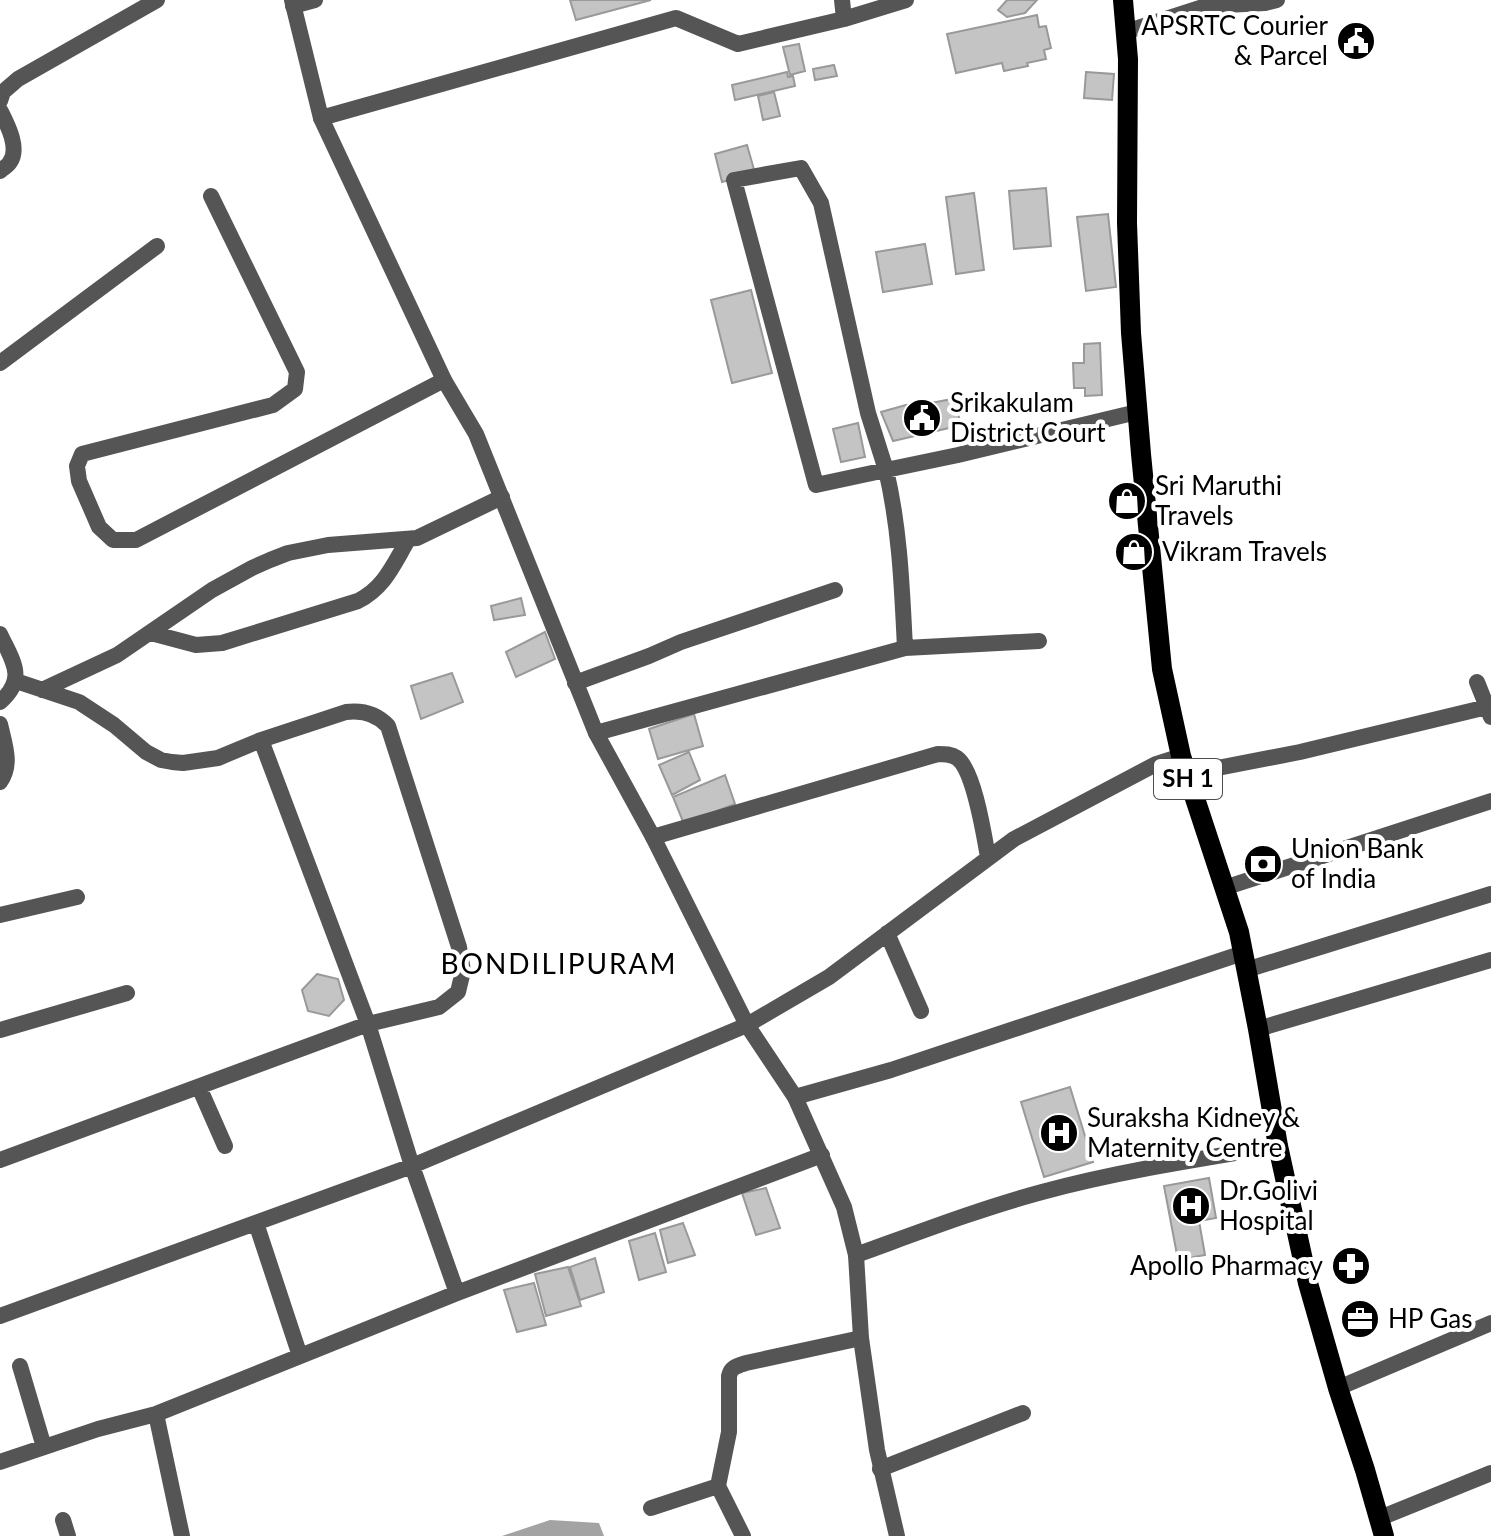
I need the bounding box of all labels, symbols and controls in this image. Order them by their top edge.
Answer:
place label: APSRTC Courier & Parcel [1141,9,1329,71]
public building icon: APSRTC Courier & Parcel [1335,20,1377,62]
place label: Srikakulam District Court [950,386,1106,448]
public building icon: Srikakulam District Court [901,397,943,439]
place label: Sri Maruthi Travels [1155,469,1282,531]
shop icon: Sri Maruthi Travels [1106,480,1148,522]
shop icon: Vikram Travels [1113,531,1155,573]
place label: Vikram Travels [1162,535,1327,567]
road number: SH 1 [1154,759,1222,799]
place label: Union Bank of India [1291,832,1424,894]
bank icon: Union Bank of India [1242,843,1284,885]
district label: BONDILIPURAM [440,946,678,980]
place label: Suraksha Kidney & Maternity Centre [1087,1101,1300,1163]
hospital icon: Suraksha Kidney & Maternity Centre [1038,1112,1080,1154]
place label: Dr.Golivi Hospital [1219,1174,1318,1236]
hospital icon: Dr.Golivi Hospital [1170,1185,1212,1227]
pharmacy icon: Apollo Pharmacy [1330,1245,1372,1287]
place label: Apollo Pharmacy [1130,1249,1324,1281]
office icon: HP Gas [1339,1298,1381,1340]
place label: HP Gas [1388,1302,1473,1334]

